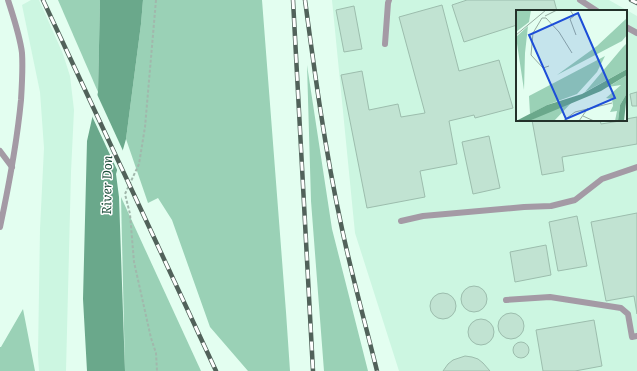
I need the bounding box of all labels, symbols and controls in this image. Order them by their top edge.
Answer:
inset map [516,10,627,121]
water label: River Don [96,155,116,215]

